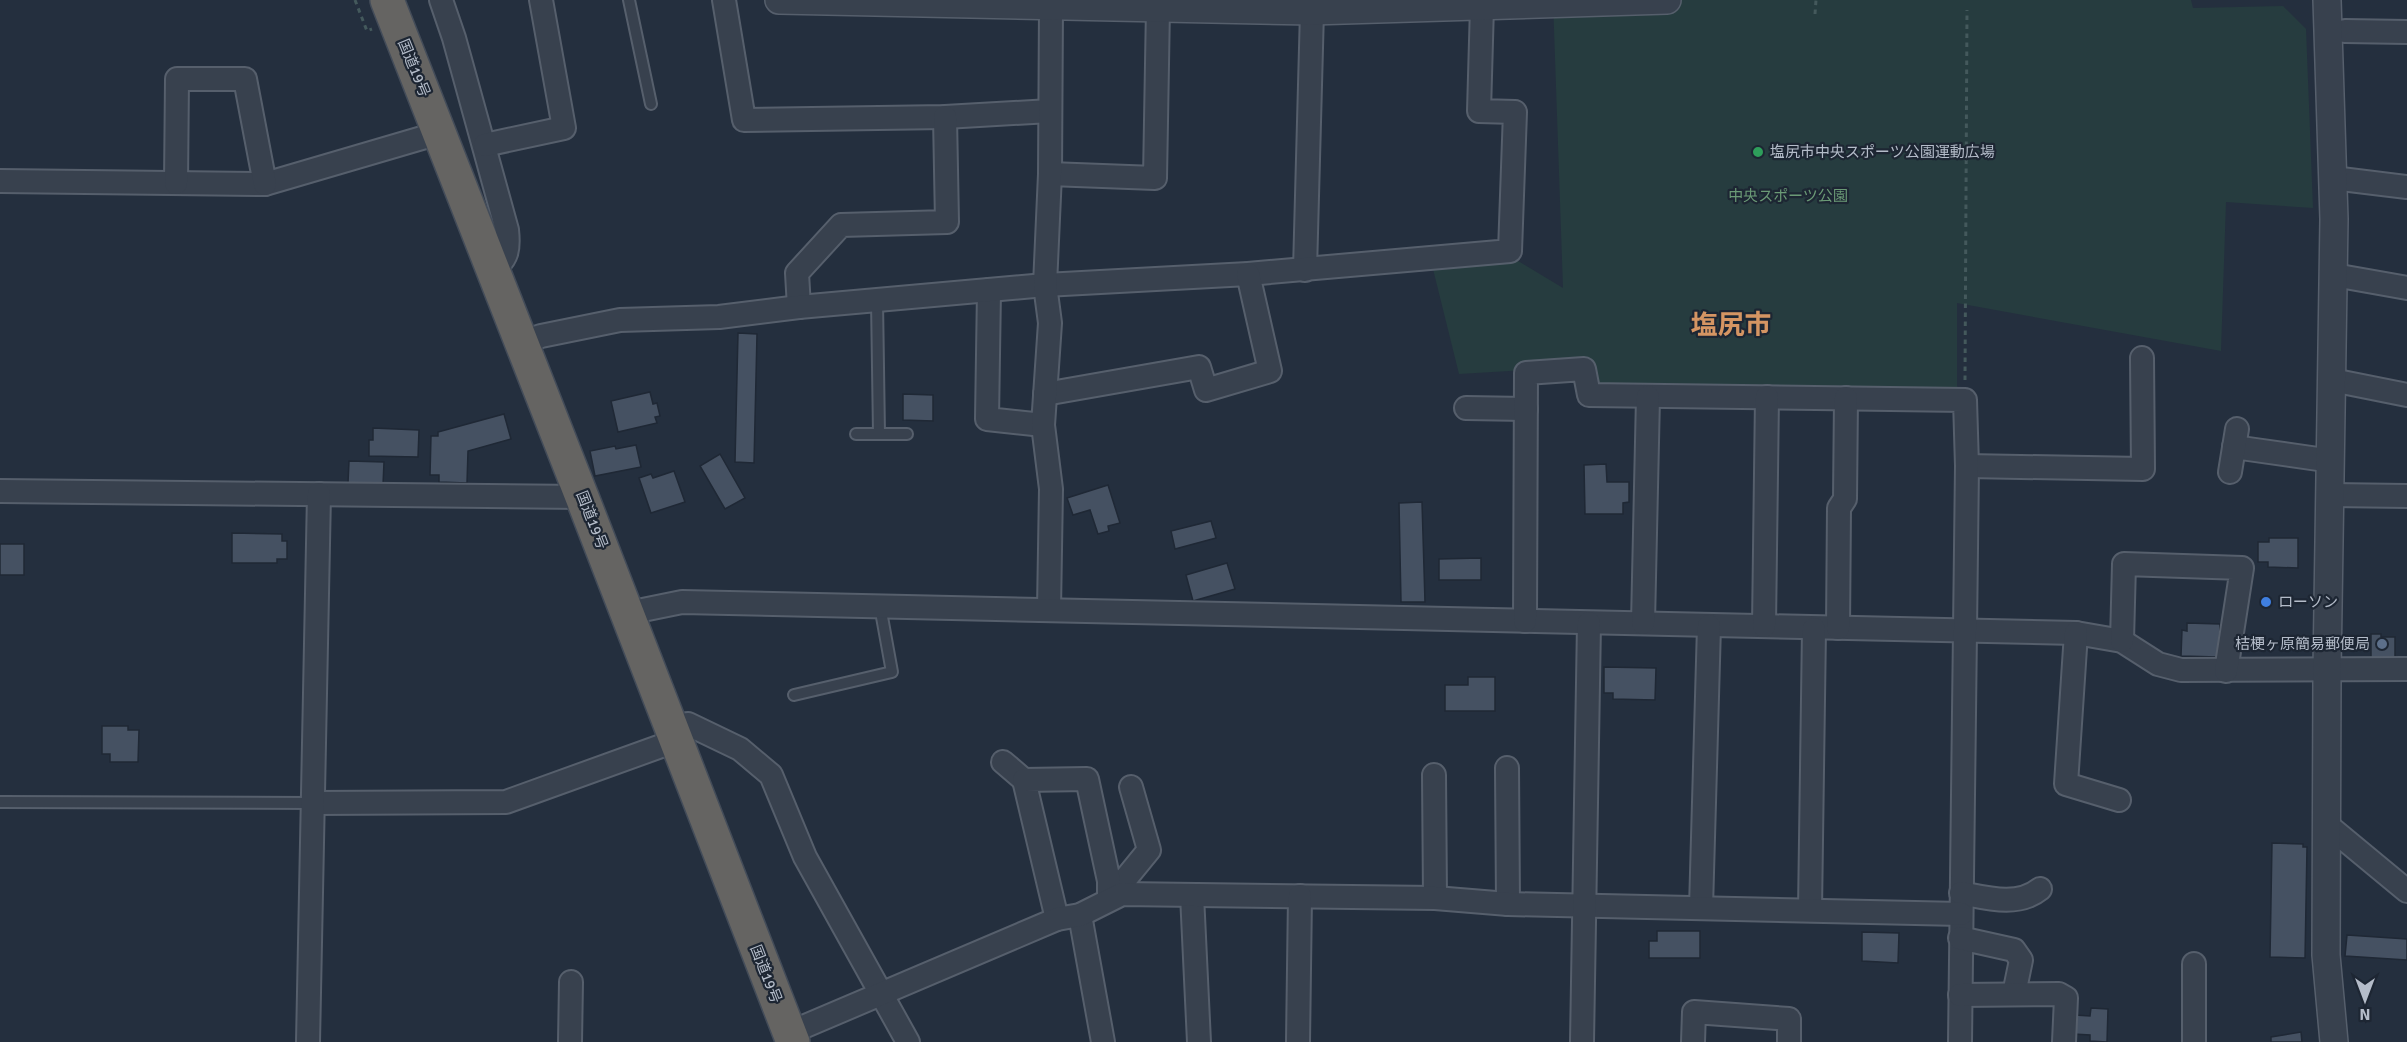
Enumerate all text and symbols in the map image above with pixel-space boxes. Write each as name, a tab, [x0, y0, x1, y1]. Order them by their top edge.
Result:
street label: 国道19号	[394, 36, 434, 100]
place label: 塩尻市中央スポーツ公園運動広場	[1770, 143, 1995, 161]
marker: 塩尻市中央スポーツ公園運動広場	[1751, 145, 1765, 159]
park label: 中央スポーツ公園	[1728, 187, 1848, 205]
district label: 塩尻市	[1691, 309, 1772, 342]
street label: 国道19号	[573, 488, 611, 552]
place label: ローソン	[2278, 593, 2338, 611]
marker: ローソン	[2259, 595, 2273, 609]
place label: 桔梗ヶ原簡易郵便局	[2235, 635, 2370, 653]
marker: 桔梗ヶ原簡易郵便局	[2375, 637, 2389, 651]
street label: 国道19号	[747, 942, 785, 1006]
north arrow	[2335, 970, 2395, 1030]
text: N	[2359, 1004, 2371, 1024]

